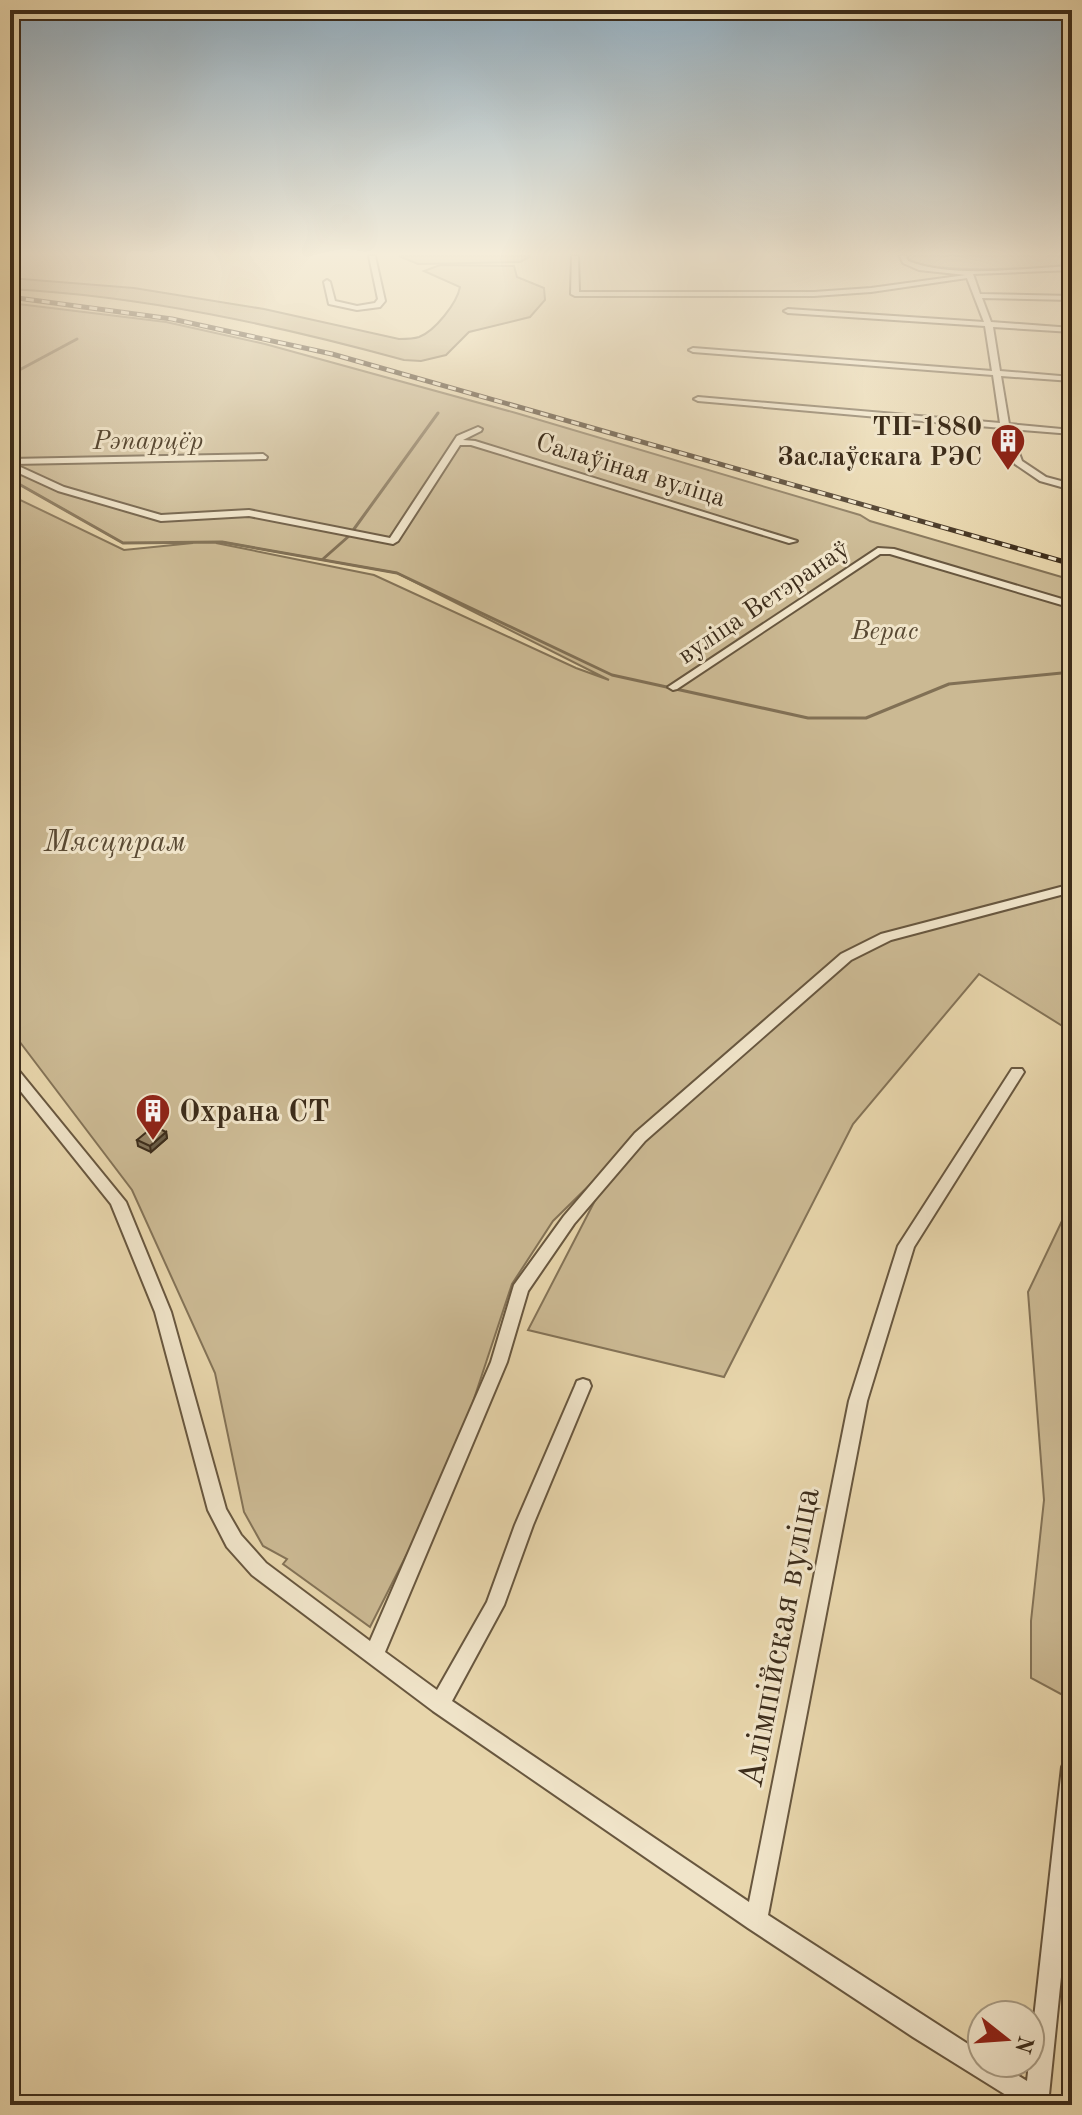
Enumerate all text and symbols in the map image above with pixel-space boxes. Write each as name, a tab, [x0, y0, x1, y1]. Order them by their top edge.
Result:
place label: ТП-1880 Заслаўскага РЭС	[777, 415, 982, 471]
building icon: ТП-1880 Заслаўскага РЭС	[989, 422, 1027, 472]
park label: Рэпарцёр	[92, 429, 203, 455]
street label: Салаўіная вуліца	[532, 430, 729, 512]
street label: вуліца Ветэранаў	[674, 536, 855, 669]
park label: Верас	[850, 619, 919, 645]
park label: Мясцпрам	[43, 828, 186, 858]
building icon: Охрана СТ	[134, 1092, 172, 1142]
place label: Охрана СТ	[179, 1098, 329, 1128]
street label: Алімпійская вуліца	[734, 1484, 828, 1791]
north arrow	[966, 1999, 1046, 2079]
text: N	[1010, 2033, 1036, 2056]

